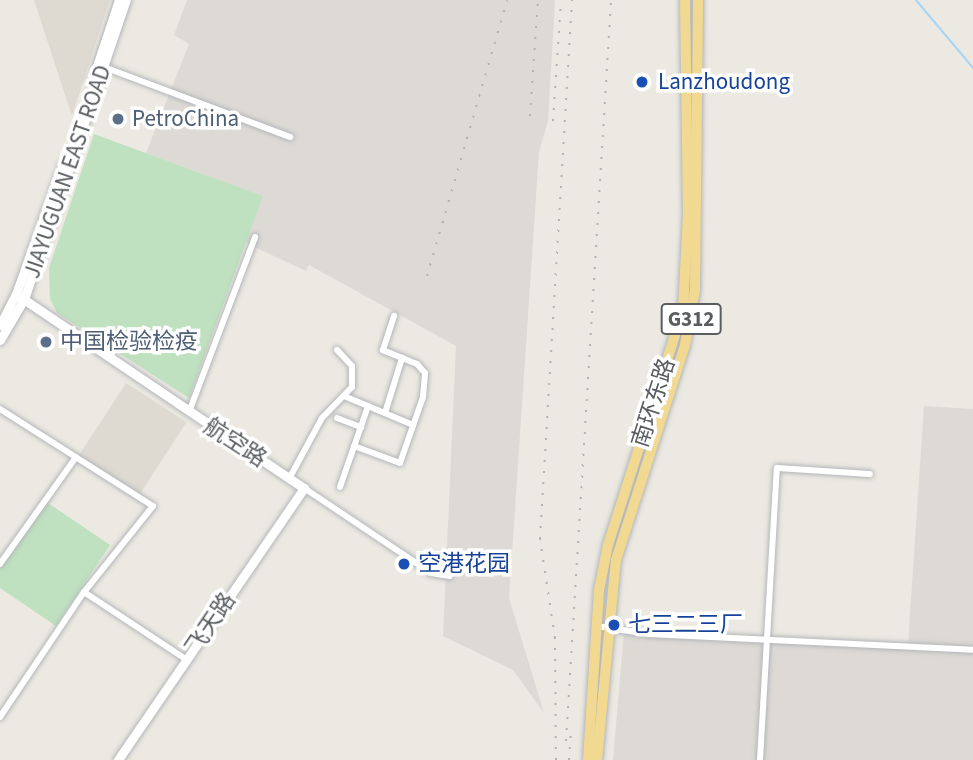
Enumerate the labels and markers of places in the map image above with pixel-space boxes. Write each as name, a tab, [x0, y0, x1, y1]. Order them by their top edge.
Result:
place label: Lanzhoudong	[658, 68, 790, 96]
marker: Lanzhoudong	[632, 72, 652, 92]
place label: PetroChina	[132, 105, 239, 133]
marker: PetroChina	[110, 111, 126, 127]
place label: 中国检验检疫	[60, 328, 198, 356]
marker: 中国检验检疫	[38, 334, 54, 350]
place label: 空港花园	[418, 550, 510, 578]
marker: 空港花园	[396, 556, 412, 572]
place label: 七三二三厂	[628, 611, 743, 639]
marker: 七三二三厂	[606, 617, 622, 633]

